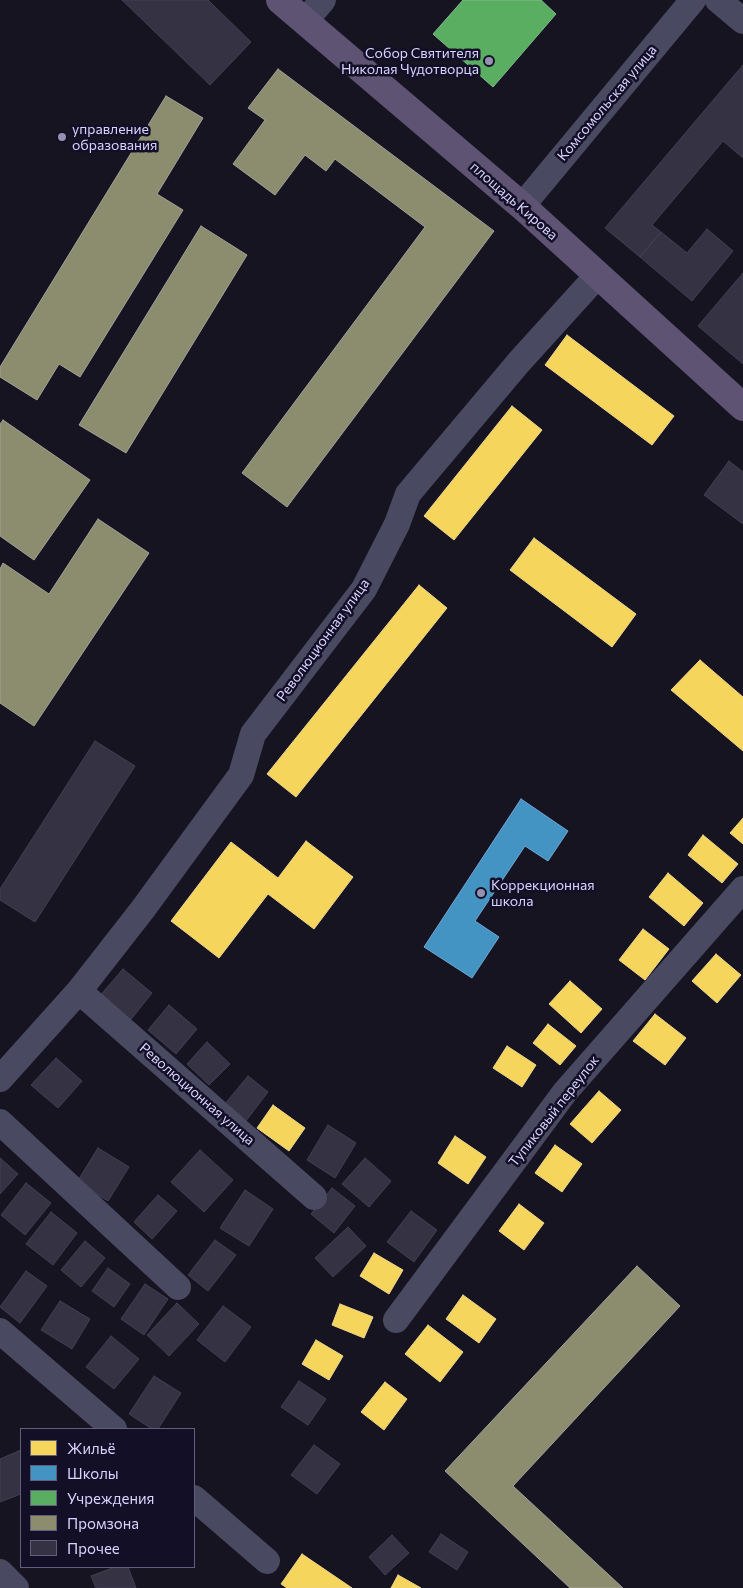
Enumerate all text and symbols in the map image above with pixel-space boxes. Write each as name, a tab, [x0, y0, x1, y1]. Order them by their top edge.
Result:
street label: Комсомольская улица	[554, 42, 660, 164]
place label: Собор Святителя Николая Чудотворца	[341, 45, 479, 78]
marker: Собор Святителя Николая Чудотворца	[483, 55, 495, 67]
place label: управление образования	[72, 121, 157, 154]
marker: управление образования	[56, 131, 68, 143]
street label: площадь Кирова	[467, 158, 561, 244]
street label: Революционная улица	[273, 576, 373, 704]
place label: Коррекционная школа	[491, 877, 595, 910]
marker: Коррекционная школа	[475, 887, 487, 899]
street label: Революционная улица	[136, 1039, 258, 1149]
street label: Тупиковый переулок	[505, 1052, 603, 1170]
legend	[20, 1428, 195, 1568]
text: Жильё	[67, 1439, 115, 1457]
text: Школы	[67, 1464, 119, 1482]
text: Учреждения	[67, 1489, 154, 1507]
text: Промзона	[67, 1514, 139, 1532]
text: Прочее	[67, 1539, 120, 1557]

